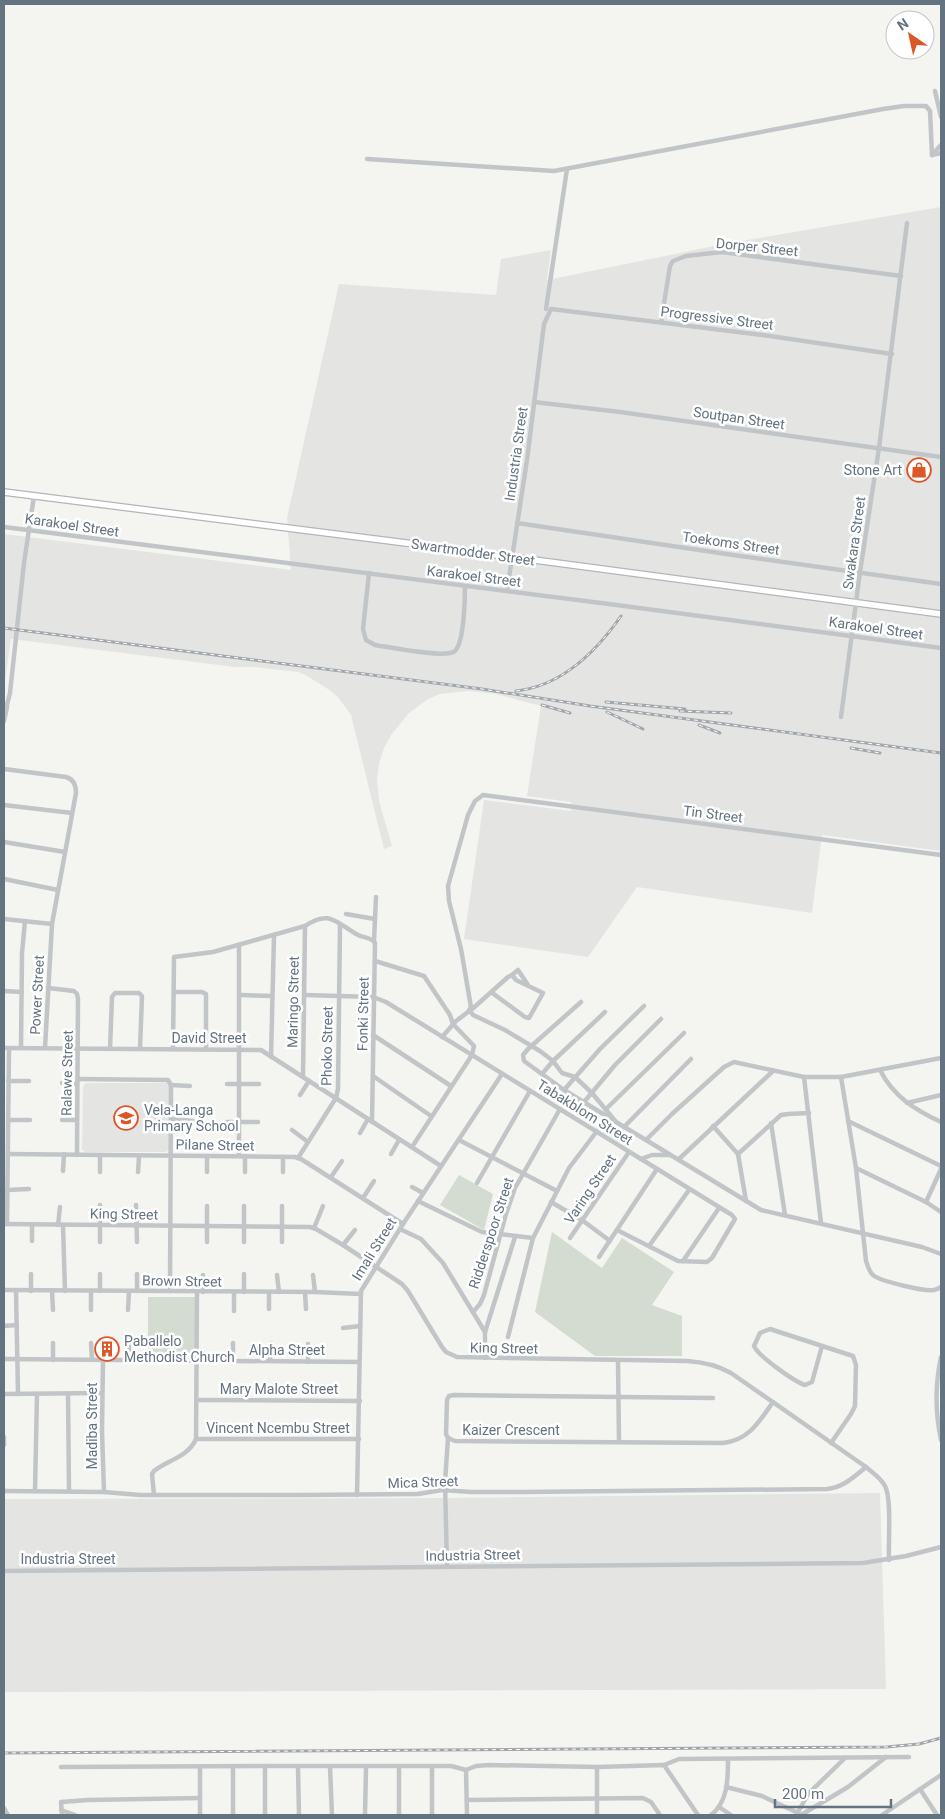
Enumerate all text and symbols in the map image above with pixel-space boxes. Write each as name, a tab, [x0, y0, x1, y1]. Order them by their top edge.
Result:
north arrow	[885, 10, 935, 60]
text: N	[894, 15, 911, 34]
street label: Dorper Street	[715, 235, 799, 259]
street label: Progressive Street	[660, 303, 775, 333]
street label: Soutpan Street	[692, 404, 786, 432]
street label: Industria Street	[501, 405, 531, 502]
shop icon: Stone Art	[906, 457, 932, 483]
place label: Stone Art	[844, 462, 902, 478]
street label: Swakara Street	[840, 495, 868, 590]
street label: Karakoel Street	[24, 510, 120, 540]
street label: Toekoms Street	[681, 528, 781, 558]
street label: Swartmodder Street	[410, 535, 536, 569]
street label: Karakoel Street	[426, 562, 522, 590]
street label: Karakoel Street	[828, 613, 924, 643]
street label: Tin Street	[682, 802, 744, 826]
street label: Power Street	[27, 954, 47, 1035]
street label: Maringo Street	[284, 955, 302, 1048]
street label: Fonki Street	[354, 976, 372, 1051]
street label: Phoko Street	[318, 1005, 336, 1086]
street label: Ralawe Street	[58, 1030, 76, 1116]
street label: David Street	[171, 1030, 247, 1046]
street label: Tabakblom Street	[534, 1076, 636, 1148]
place label: Vela-Langa Primary School	[144, 1102, 239, 1134]
school or university icon: Vela-Langa Primary School	[113, 1105, 139, 1131]
street label: Pilane Street	[175, 1136, 255, 1154]
street label: Varing Street	[561, 1151, 619, 1227]
street label: Ridderspoor Street	[465, 1175, 517, 1291]
street label: King Street	[90, 1205, 159, 1223]
street label: Imali Street	[348, 1214, 400, 1283]
street label: Brown Street	[142, 1272, 223, 1290]
place label: Paballelo Methodist Church	[124, 1333, 235, 1365]
building icon: Paballelo Methodist Church	[94, 1336, 120, 1362]
street label: King Street	[470, 1339, 539, 1357]
street label: Alpha Street	[249, 1342, 325, 1358]
street label: Mary Malote Street	[220, 1381, 339, 1397]
street label: Madiba Street	[84, 1382, 100, 1470]
street label: Vincent Ncembu Street	[206, 1420, 350, 1436]
street label: Kaizer Crescent	[462, 1422, 560, 1438]
street label: Mica Street	[387, 1473, 459, 1491]
street label: Industria Street	[425, 1546, 521, 1564]
street label: Industria Street	[20, 1551, 116, 1567]
scale bar	[775, 1776, 891, 1808]
text: 200 m	[782, 1785, 824, 1803]

